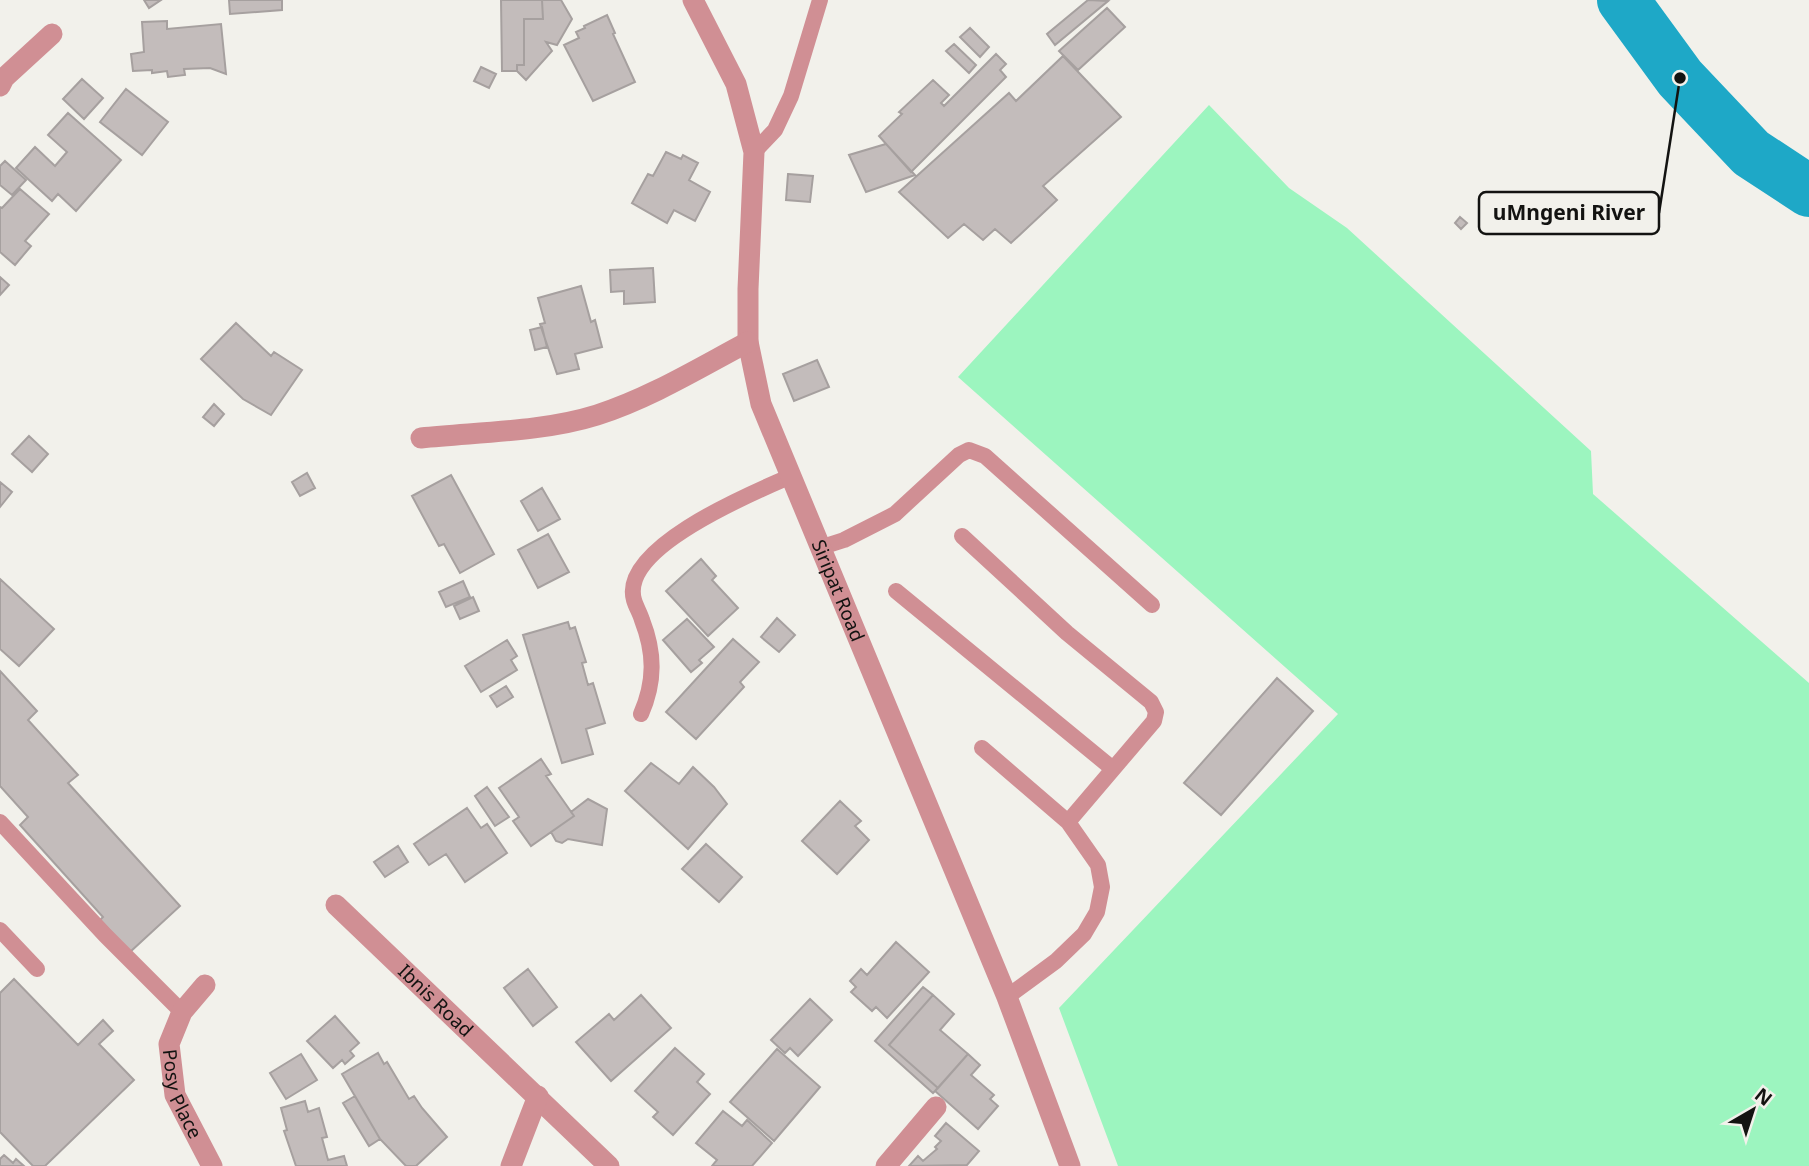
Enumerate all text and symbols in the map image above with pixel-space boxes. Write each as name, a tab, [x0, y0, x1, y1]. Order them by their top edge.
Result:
callout: uMngeni River	[1479, 192, 1659, 234]
text: uMngeni River	[1493, 198, 1646, 226]
street label: Siripat Road	[806, 536, 871, 645]
street label: Ibnis Road	[393, 958, 479, 1042]
street label: Posy Place	[157, 1048, 208, 1143]
north arrow	[1718, 1075, 1788, 1145]
text: N	[1750, 1082, 1778, 1112]

